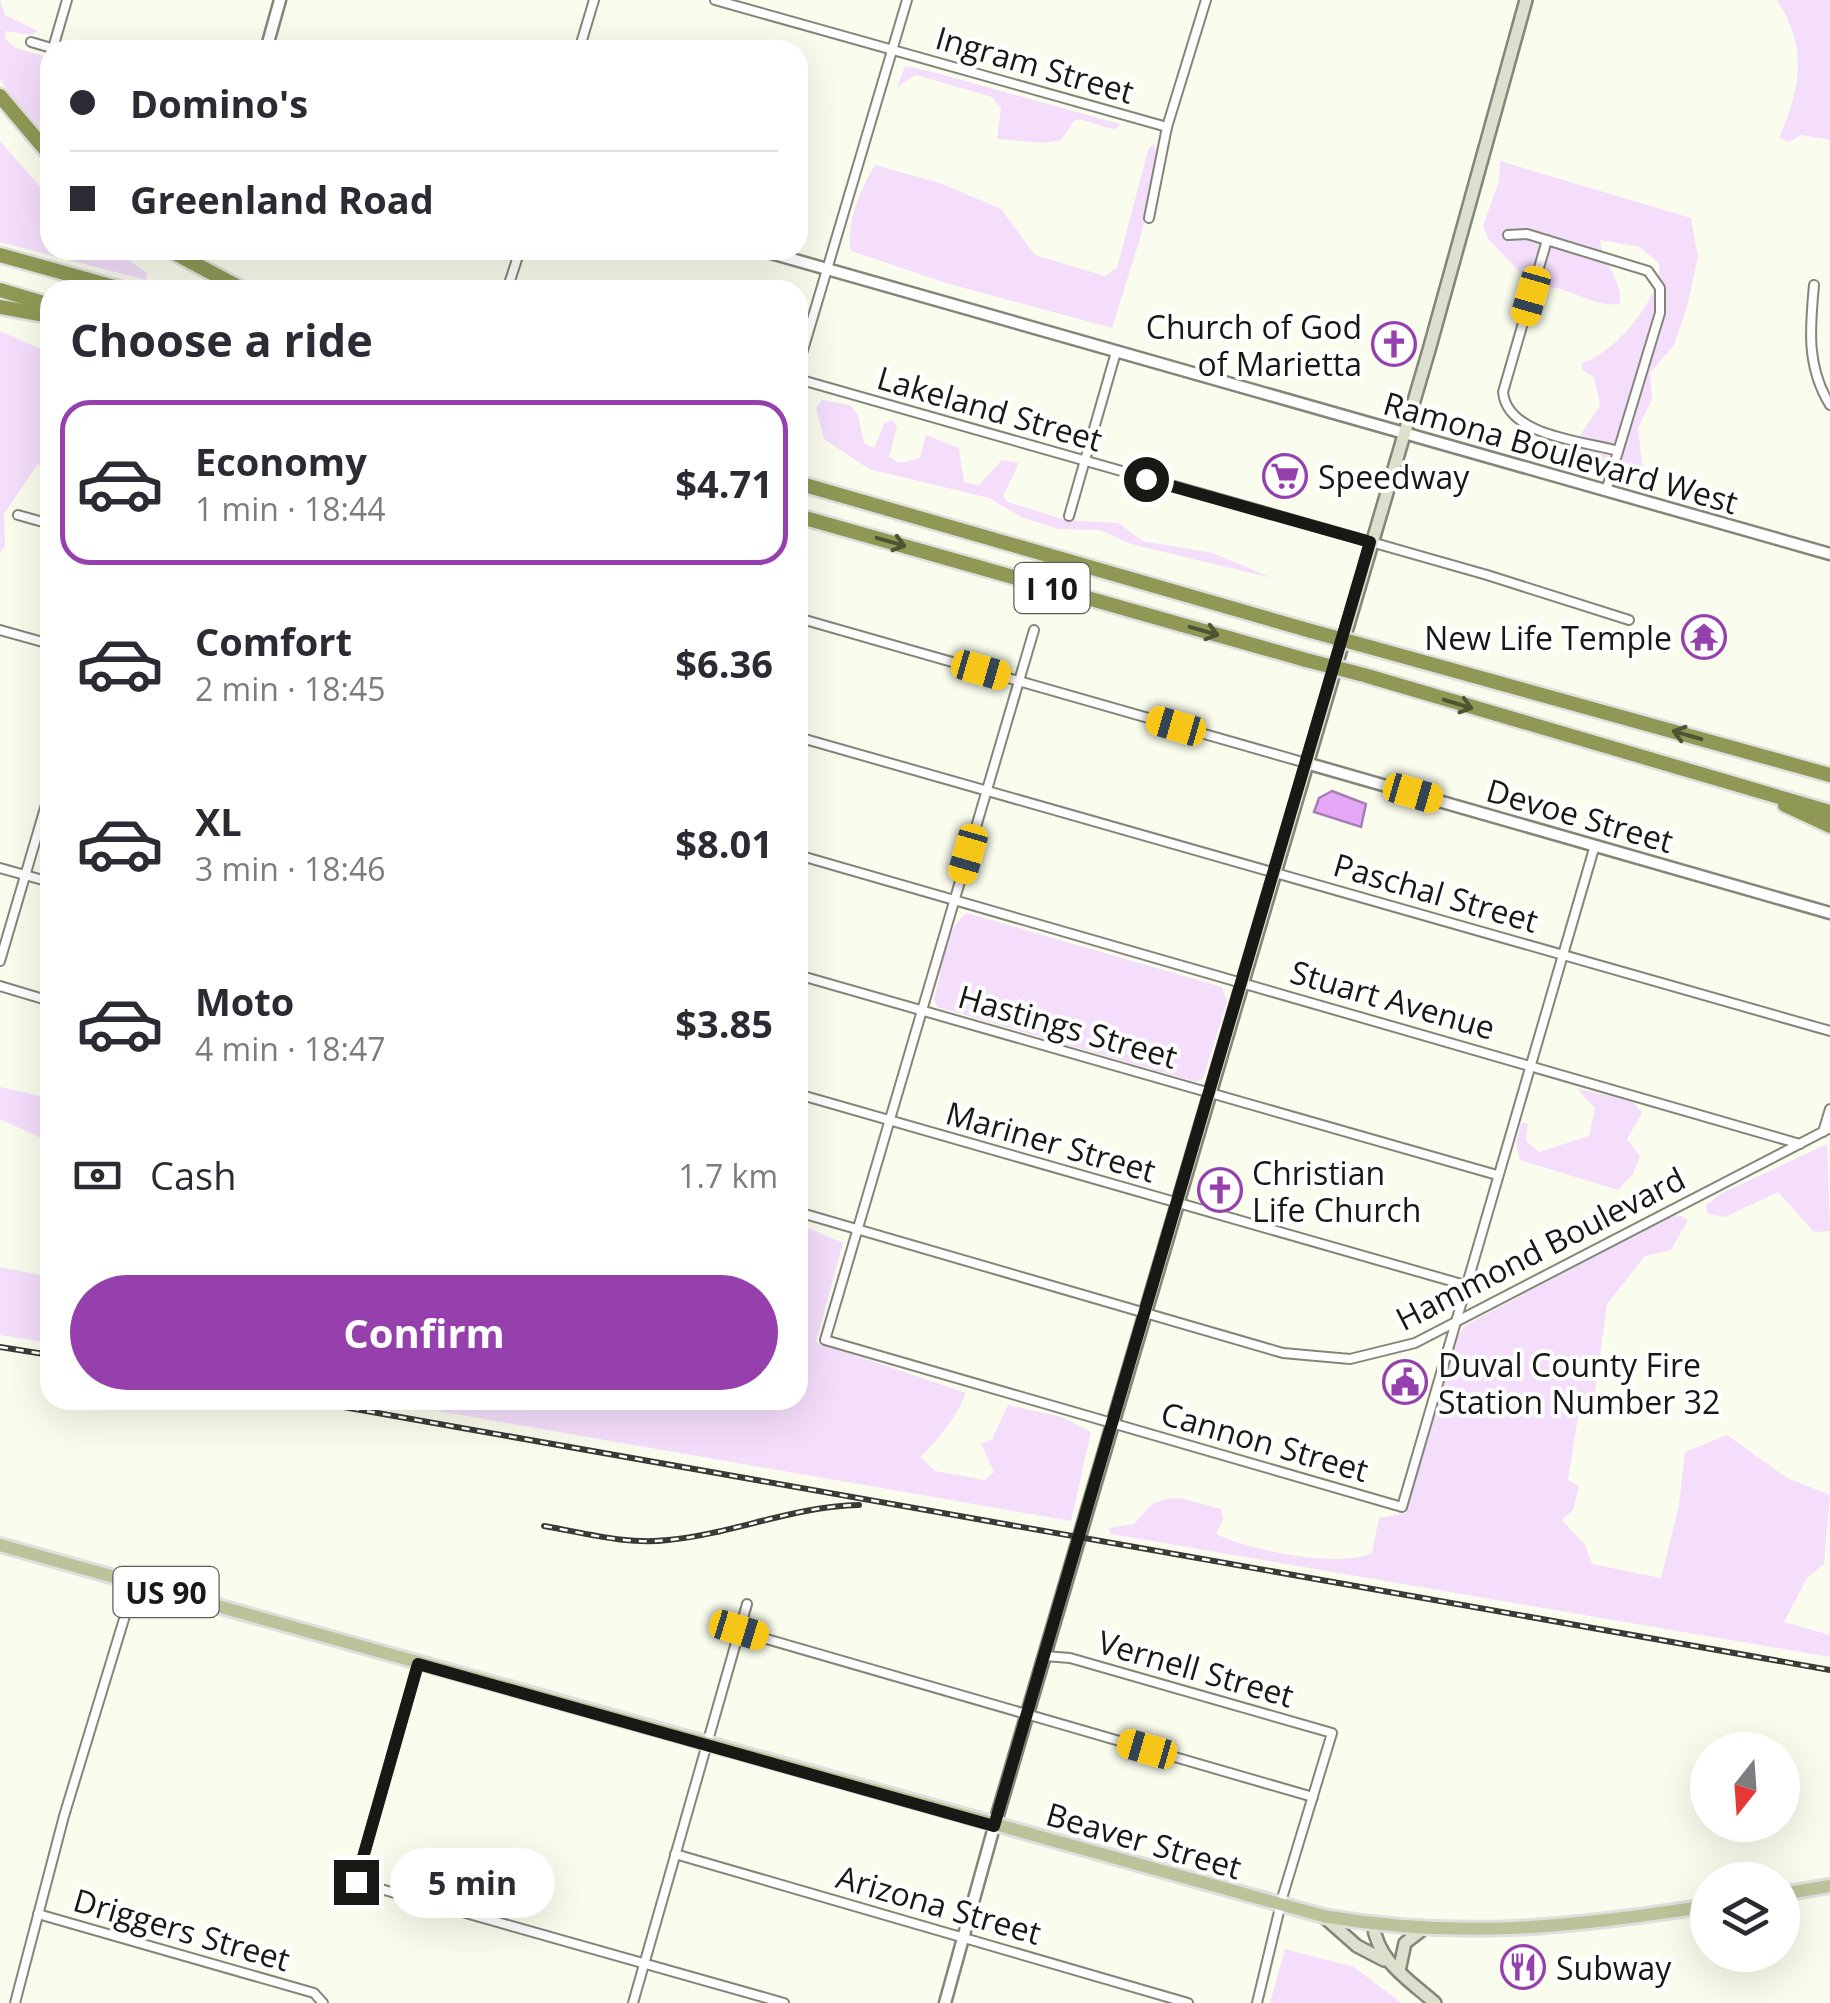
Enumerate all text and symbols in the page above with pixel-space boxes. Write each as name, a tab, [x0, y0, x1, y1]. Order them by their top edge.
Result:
street label: Ingram Street	[931, 15, 1139, 113]
text: Domino's	[130, 77, 308, 129]
text: Greenland Road	[130, 173, 434, 225]
car	[1508, 263, 1554, 329]
place label: Church of God of Marietta	[1146, 305, 1362, 385]
text: Choose a ride	[70, 309, 373, 370]
church icon: Church of God of Marietta	[1371, 321, 1417, 367]
street label: Lakeland Street	[873, 355, 1107, 461]
street label: Ramona Boulevard West	[1379, 381, 1743, 523]
text: Economy	[195, 435, 367, 487]
icon: car	[75, 438, 165, 528]
supermarket icon: Speedway	[1262, 453, 1308, 499]
place label: Speedway	[1318, 455, 1470, 498]
text: $4.71	[675, 457, 773, 509]
route start	[1124, 457, 1169, 502]
text: 1 min · 18:44	[195, 487, 386, 530]
one-way arrow	[875, 534, 906, 553]
road number: I 10	[1014, 563, 1090, 613]
temple icon: New Life Temple	[1681, 614, 1727, 660]
text: Comfort	[195, 615, 352, 667]
place label: New Life Temple	[1424, 616, 1672, 659]
icon: car	[75, 618, 165, 708]
one-way arrow	[1188, 622, 1219, 641]
text: $6.36	[675, 637, 773, 689]
car	[948, 647, 1014, 693]
text: 2 min · 18:45	[195, 667, 386, 710]
one-way arrow	[1441, 696, 1473, 714]
car	[1143, 703, 1209, 749]
one-way arrow	[1671, 725, 1703, 743]
street label: Devoe Street	[1482, 768, 1678, 862]
car	[1380, 770, 1446, 816]
text: XL	[195, 795, 242, 847]
icon: car	[75, 798, 165, 888]
text: $8.01	[675, 817, 773, 869]
car	[945, 821, 991, 887]
street label: Paschal Street	[1329, 842, 1543, 942]
text: 3 min · 18:46	[195, 847, 386, 890]
street label: Stuart Avenue	[1286, 949, 1500, 1049]
street label: Hastings Street	[953, 974, 1183, 1078]
text: Moto	[195, 975, 294, 1027]
icon: car	[75, 978, 165, 1068]
text: $3.85	[675, 997, 773, 1049]
text: 4 min · 18:47	[195, 1027, 386, 1070]
street label: Mariner Street	[941, 1091, 1161, 1191]
icon: cash	[70, 1148, 125, 1203]
text: Cash	[150, 1149, 236, 1201]
place label: Christian Life Church	[1252, 1151, 1421, 1231]
text: 1.7 km	[678, 1154, 778, 1197]
street label: Hammond Boulevard	[1388, 1156, 1692, 1340]
church icon: Christian Life Church	[1197, 1167, 1243, 1213]
button: Confirm	[70, 1275, 778, 1390]
place label: Duval County Fire Station Number 32	[1438, 1343, 1720, 1423]
public building icon: Duval County Fire Station Number 32	[1382, 1359, 1428, 1405]
street label: Cannon Street	[1156, 1391, 1374, 1491]
road number: US 90	[114, 1567, 218, 1617]
car	[706, 1607, 772, 1653]
street label: Vernell Street	[1093, 1620, 1299, 1716]
car	[1114, 1726, 1180, 1772]
north arrow	[1690, 1732, 1800, 1842]
map controls	[1690, 1732, 1800, 1972]
street label: Beaver Street	[1041, 1792, 1247, 1888]
callout: 5 min	[391, 1847, 556, 1917]
street label: Arizona Street	[832, 1854, 1046, 1954]
route end	[334, 1860, 379, 1905]
text: 5 min	[428, 1861, 517, 1904]
button: layers	[1690, 1862, 1800, 1972]
street label: Driggers Street	[69, 1878, 295, 1980]
restaurant icon: Subway	[1500, 1944, 1546, 1990]
place label: Subway	[1556, 1946, 1672, 1989]

